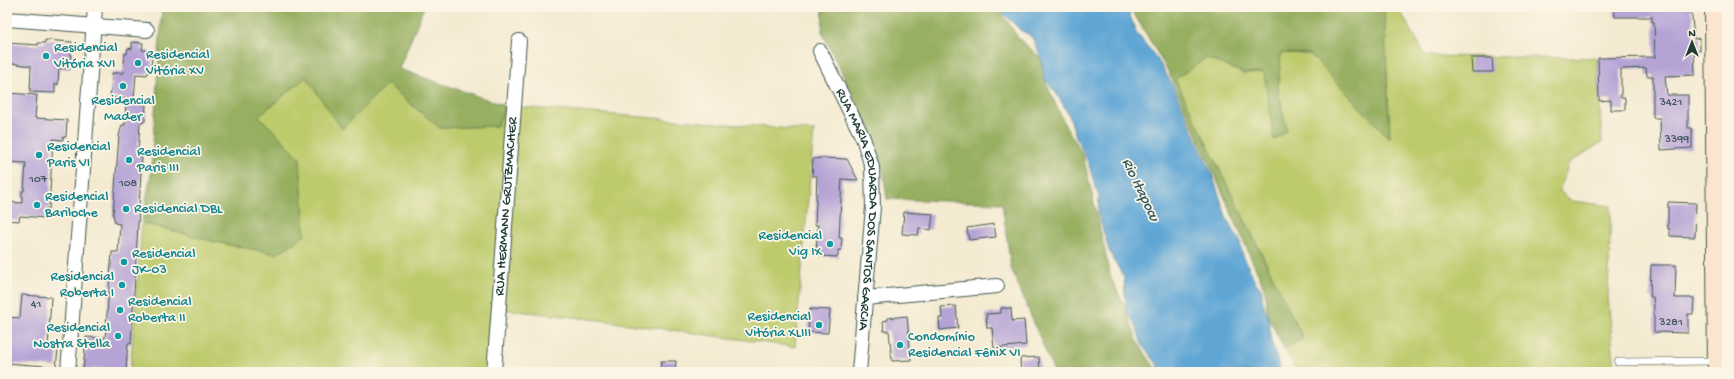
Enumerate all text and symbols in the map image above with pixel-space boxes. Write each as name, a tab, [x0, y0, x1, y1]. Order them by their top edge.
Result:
north arrow	[1672, 22, 1712, 62]
text: N	[1688, 28, 1696, 40]
place label: Residencial Vitória XVI	[53, 40, 117, 73]
place label: Residencial Vitória XV	[145, 47, 209, 80]
marker: Residencial Vitória XVI	[41, 51, 51, 61]
marker: Residencial Vitória XV	[133, 58, 143, 68]
marker: Residencial Mader	[118, 81, 128, 91]
street label: RUA MARIA EDUARDA DOS SANTOS GARCIA	[831, 86, 882, 332]
place label: Residencial Mader	[91, 93, 155, 126]
house number: 3421	[1659, 96, 1682, 110]
street label: RUA HERMANN GRUTZMACHER	[491, 116, 522, 296]
house number: 3399	[1664, 133, 1689, 147]
place label: Residencial Paris VI	[46, 139, 110, 172]
place label: Residencial Paris III	[136, 144, 200, 177]
marker: Residencial Paris VI	[34, 150, 44, 160]
marker: Residencial Paris III	[124, 155, 134, 165]
water label: Rio Itapocu	[1117, 156, 1164, 226]
house number: 107	[28, 173, 48, 187]
house number: 108	[118, 177, 138, 191]
place label: Residencial Bariloche	[44, 189, 108, 222]
marker: Residencial Bariloche	[32, 200, 42, 210]
place label: Residencial DBL	[134, 201, 223, 218]
marker: Residencial DBL	[121, 204, 131, 214]
place label: Residencial Vig IX	[759, 228, 823, 261]
marker: Residencial Vig IX	[825, 239, 835, 249]
place label: Residencial JK-03	[132, 246, 195, 279]
marker: Residencial JK-03	[119, 257, 129, 267]
place label: Residencial Roberta I	[51, 269, 114, 302]
marker: Residencial Roberta I	[117, 280, 127, 290]
place label: Residencial Roberta II	[128, 294, 191, 327]
house number: 41	[31, 298, 41, 312]
marker: Residencial Roberta II	[115, 305, 125, 315]
place label: Residencial Vitória XLIII	[744, 309, 811, 342]
house number: 3281	[1658, 316, 1683, 330]
place label: Residencial Nostra Stella	[33, 320, 111, 353]
marker: Residencial Vitória XLIII	[814, 320, 824, 330]
place label: Condomínio Residencial Fênix VI	[908, 329, 1021, 362]
marker: Residencial Nostra Stella	[113, 331, 123, 341]
marker: Condomínio Residencial Fênix VI	[895, 340, 905, 350]

